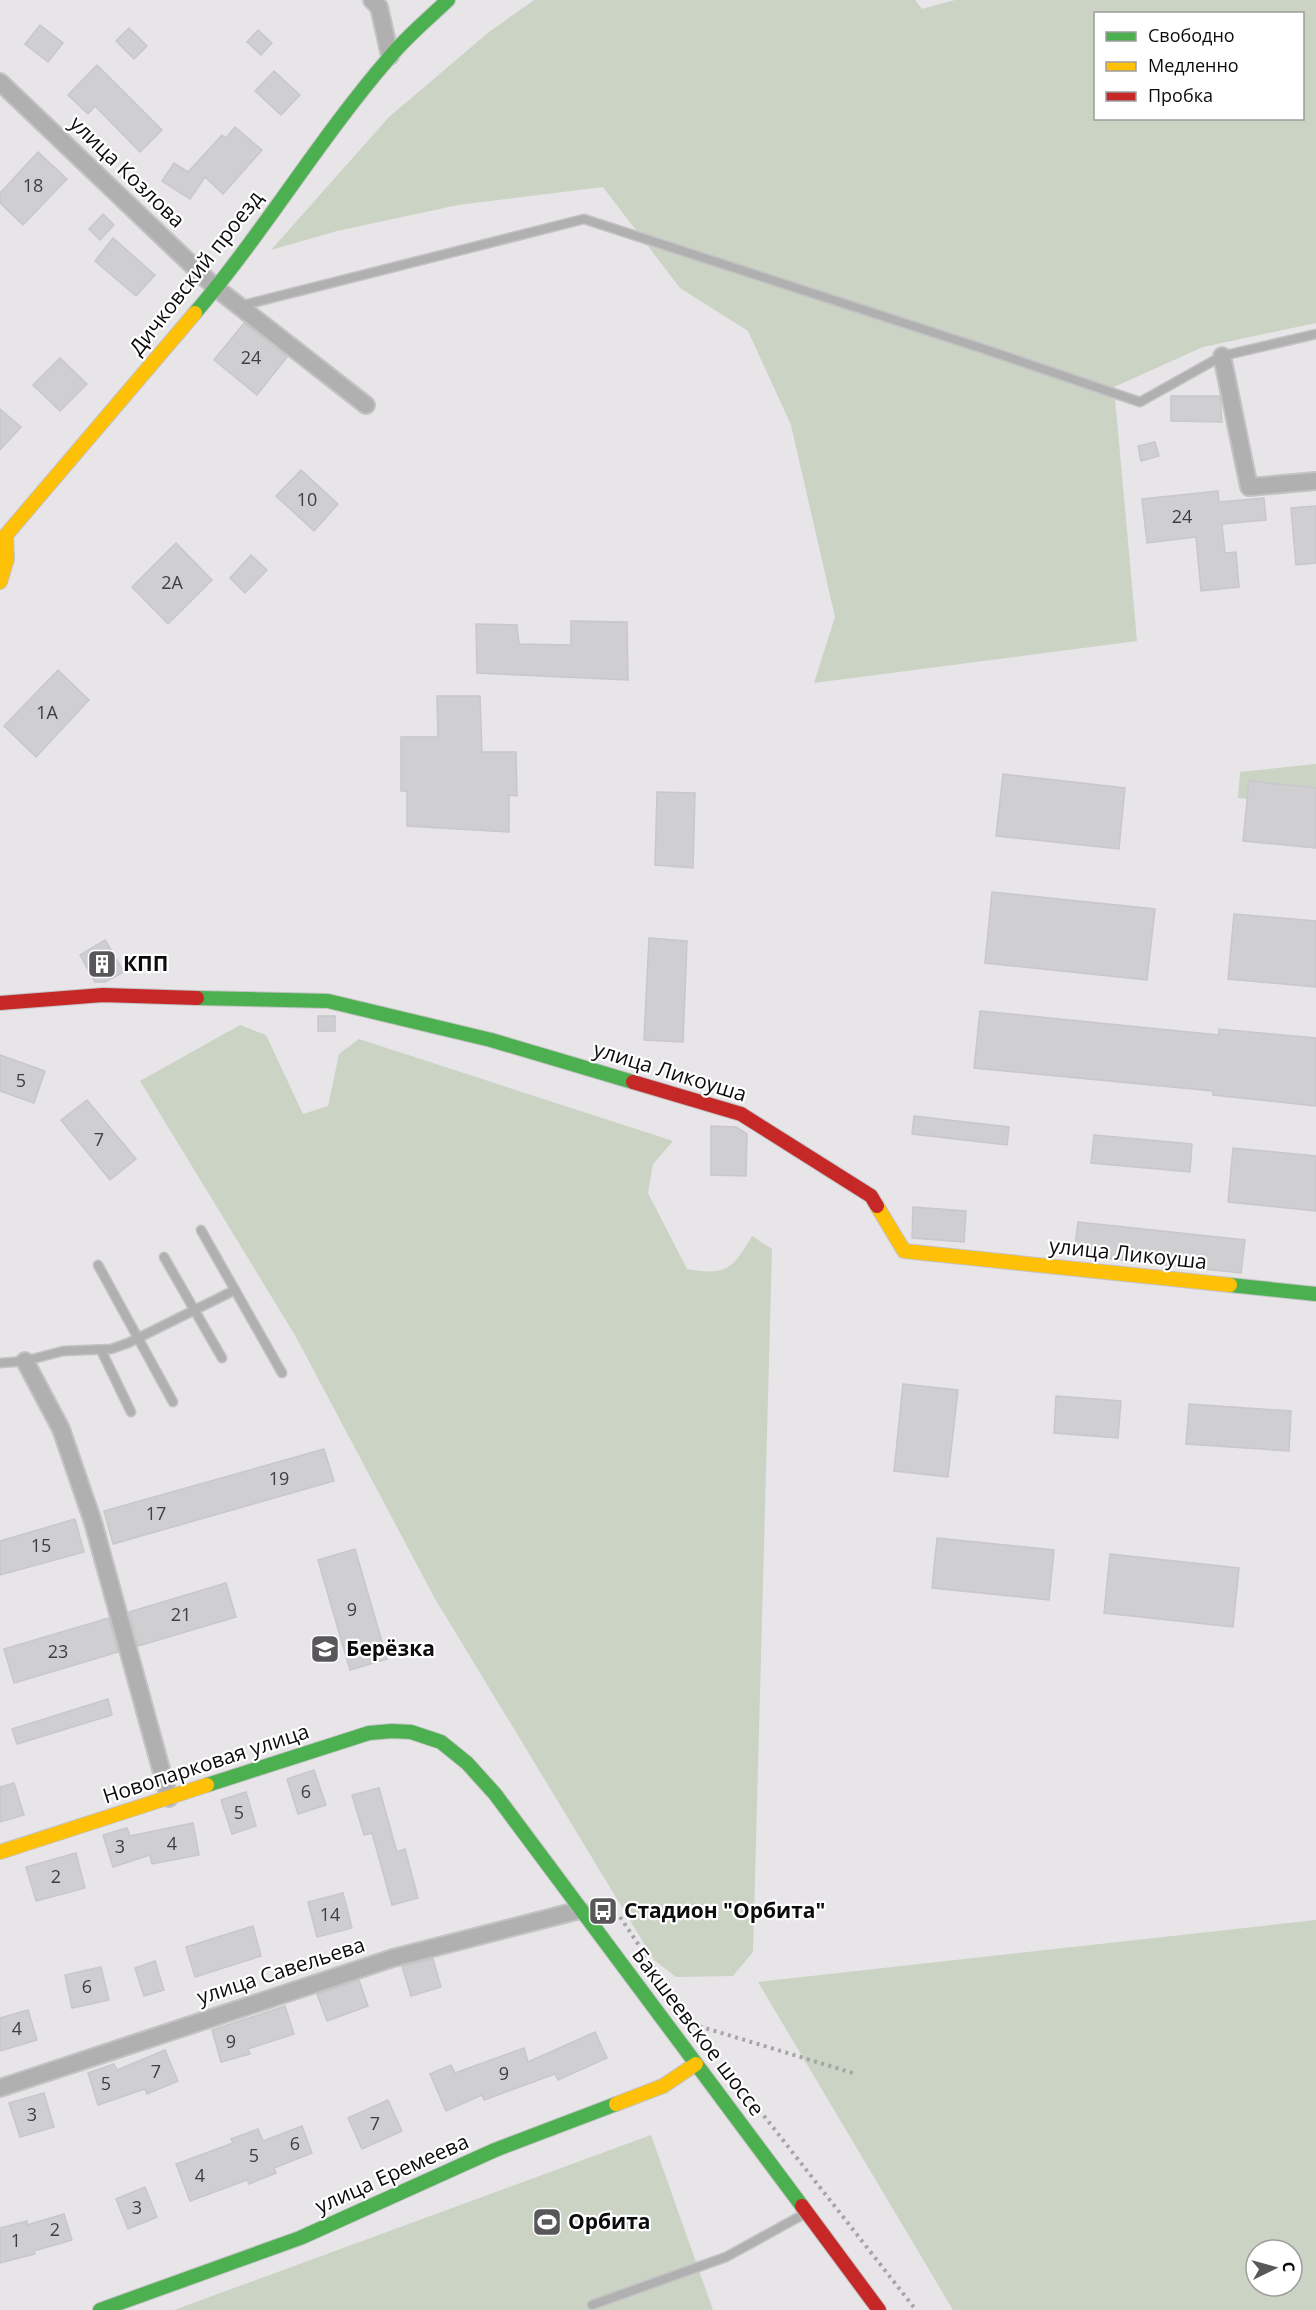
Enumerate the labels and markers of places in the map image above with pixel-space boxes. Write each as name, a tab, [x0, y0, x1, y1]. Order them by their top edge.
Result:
building icon: КПП	[86, 948, 118, 980]
place label: КПП	[123, 949, 168, 977]
school or university icon: Берёзка	[309, 1633, 341, 1665]
place label: Берёзка	[346, 1634, 435, 1662]
bus stop icon: Стадион "Орбита"	[587, 1895, 619, 1927]
place label: Стадион "Орбита"	[624, 1896, 825, 1924]
sports icon: Орбита	[531, 2206, 563, 2238]
place label: Орбита	[568, 2207, 651, 2235]

